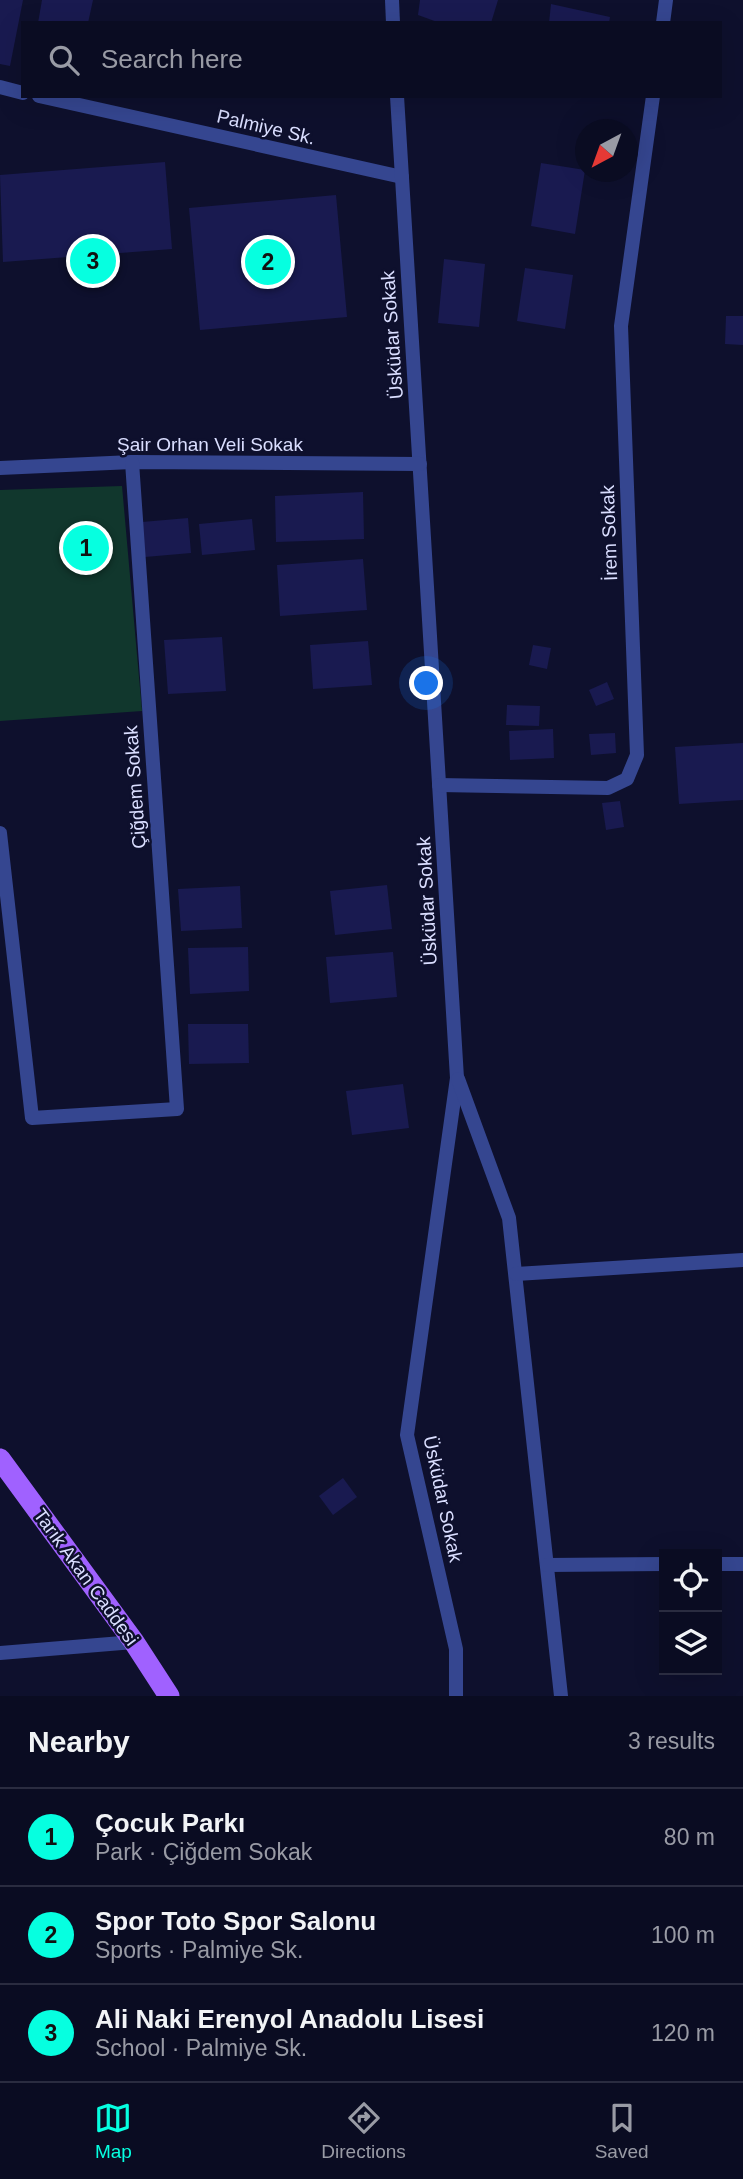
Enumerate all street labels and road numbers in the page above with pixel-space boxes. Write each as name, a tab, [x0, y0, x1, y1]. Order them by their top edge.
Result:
street label: Palmiye Sk.	[215, 105, 317, 149]
street label: Üsküdar Sokak	[377, 270, 407, 400]
street label: Şair Orhan Veli Sokak	[117, 434, 303, 455]
street label: İrem Sokak	[597, 484, 621, 581]
street label: Çiğdem Sokak	[120, 724, 150, 849]
street label: Üsküdar Sokak	[413, 836, 441, 966]
street label: Üsküdar Sokak	[419, 1434, 467, 1565]
street label: Tarık Akan Caddesi	[29, 1505, 143, 1649]

